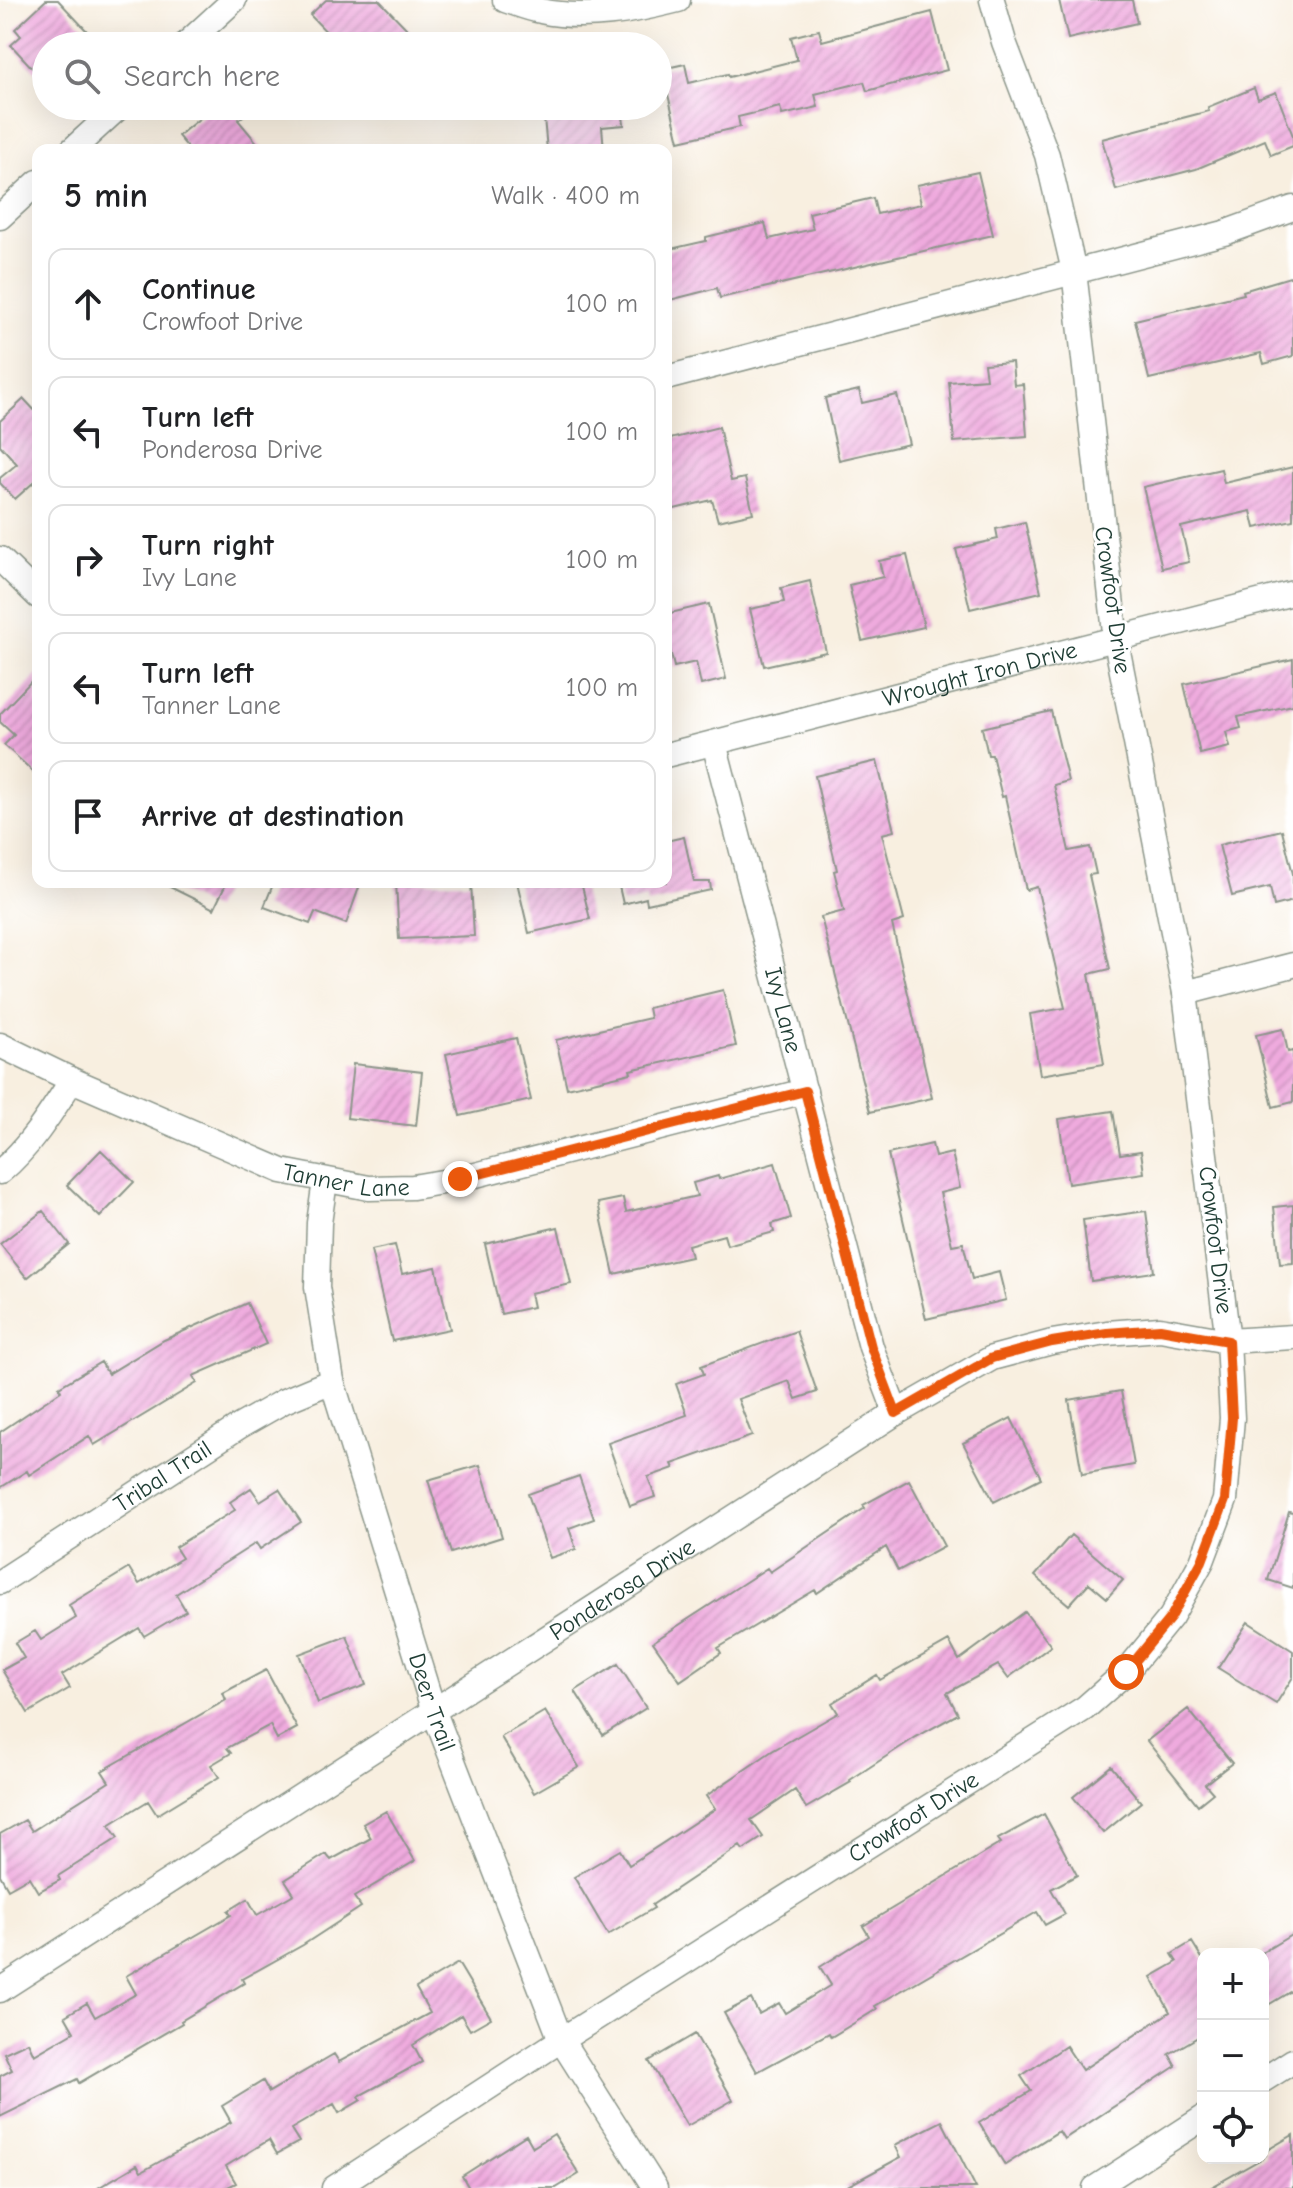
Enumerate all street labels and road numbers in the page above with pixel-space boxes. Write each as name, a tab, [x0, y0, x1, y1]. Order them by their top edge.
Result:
street label: Crowfoot Drive	[1089, 524, 1137, 676]
street label: Wrought Iron Drive	[880, 635, 1080, 712]
street label: Ivy Lane	[759, 964, 808, 1056]
street label: Tanner Lane	[280, 1157, 410, 1202]
street label: Crowfoot Drive	[1193, 1165, 1239, 1315]
street label: Tribal Trail	[109, 1434, 217, 1518]
street label: Ponderosa Drive	[544, 1532, 700, 1646]
street label: Deer Trail	[403, 1650, 462, 1755]
street label: Crowfoot Drive	[843, 1765, 984, 1868]

